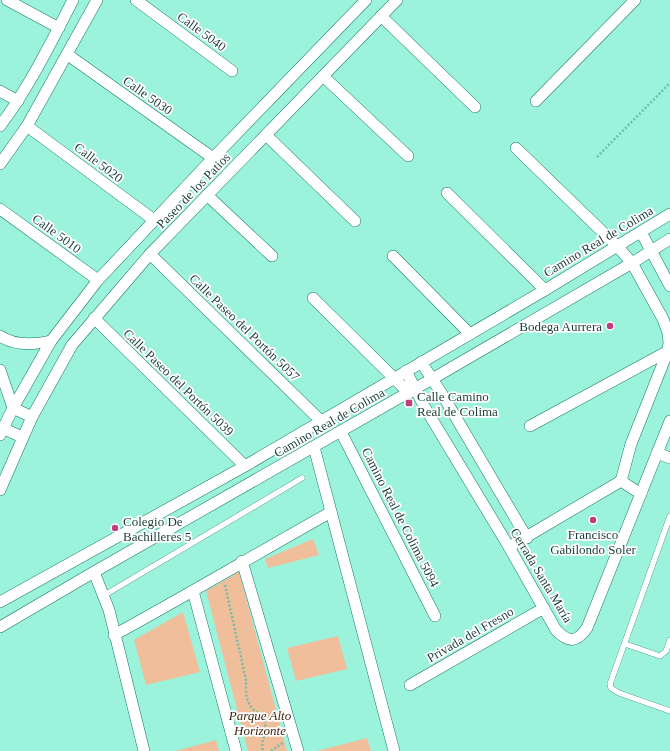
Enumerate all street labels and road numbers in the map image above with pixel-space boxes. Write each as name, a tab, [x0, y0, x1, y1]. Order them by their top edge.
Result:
street label: Calle 5040	[174, 9, 229, 54]
street label: Calle 5030	[120, 73, 175, 118]
street label: Calle 5020	[72, 139, 126, 185]
street label: Paseo de los Patios	[153, 149, 233, 231]
street label: Camino Real de Colima	[541, 203, 656, 280]
street label: Calle 5010	[29, 211, 84, 256]
street label: Calle Paseo del Portón 5057	[186, 271, 303, 384]
street label: Calle Paseo del Portón 5039	[120, 326, 237, 439]
street label: Camino Real de Colima	[271, 385, 387, 460]
street label: Camino Real de Colima 5094	[359, 445, 443, 590]
street label: Cerrada Santa María	[507, 525, 576, 625]
street label: Privada del Fresno	[424, 604, 516, 665]

